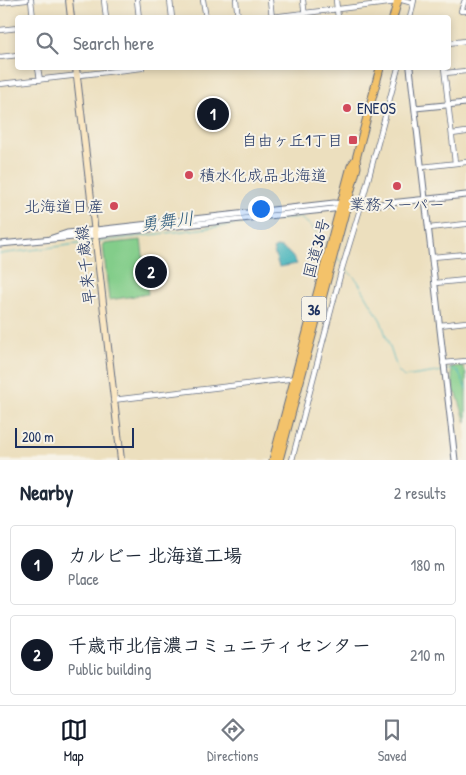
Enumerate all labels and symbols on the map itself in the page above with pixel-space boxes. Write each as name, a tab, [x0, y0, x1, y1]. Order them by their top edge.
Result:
pin: 1	[197, 95, 229, 133]
place label: ENEOS	[357, 97, 397, 119]
marker: ENEOS	[341, 102, 353, 114]
place label: 自由ヶ丘1丁目	[241, 129, 343, 151]
marker: 自由ヶ丘1丁目	[347, 134, 359, 146]
place label: 積水化成品北海道	[199, 164, 327, 186]
marker: 積水化成品北海道	[183, 169, 195, 181]
marker: 業務スーパー	[391, 180, 403, 192]
place label: 業務スーパー	[349, 193, 445, 215]
place label: 北海道日産	[24, 195, 104, 217]
your location	[248, 196, 274, 222]
marker: 北海道日産	[108, 200, 120, 212]
water label: 勇舞川	[139, 205, 195, 237]
street label: 国道36号	[297, 215, 335, 281]
street label: 早来千歳線	[70, 224, 100, 306]
pin: 2	[135, 253, 167, 291]
road number: 36	[302, 296, 326, 322]
scale bar	[15, 425, 134, 448]

